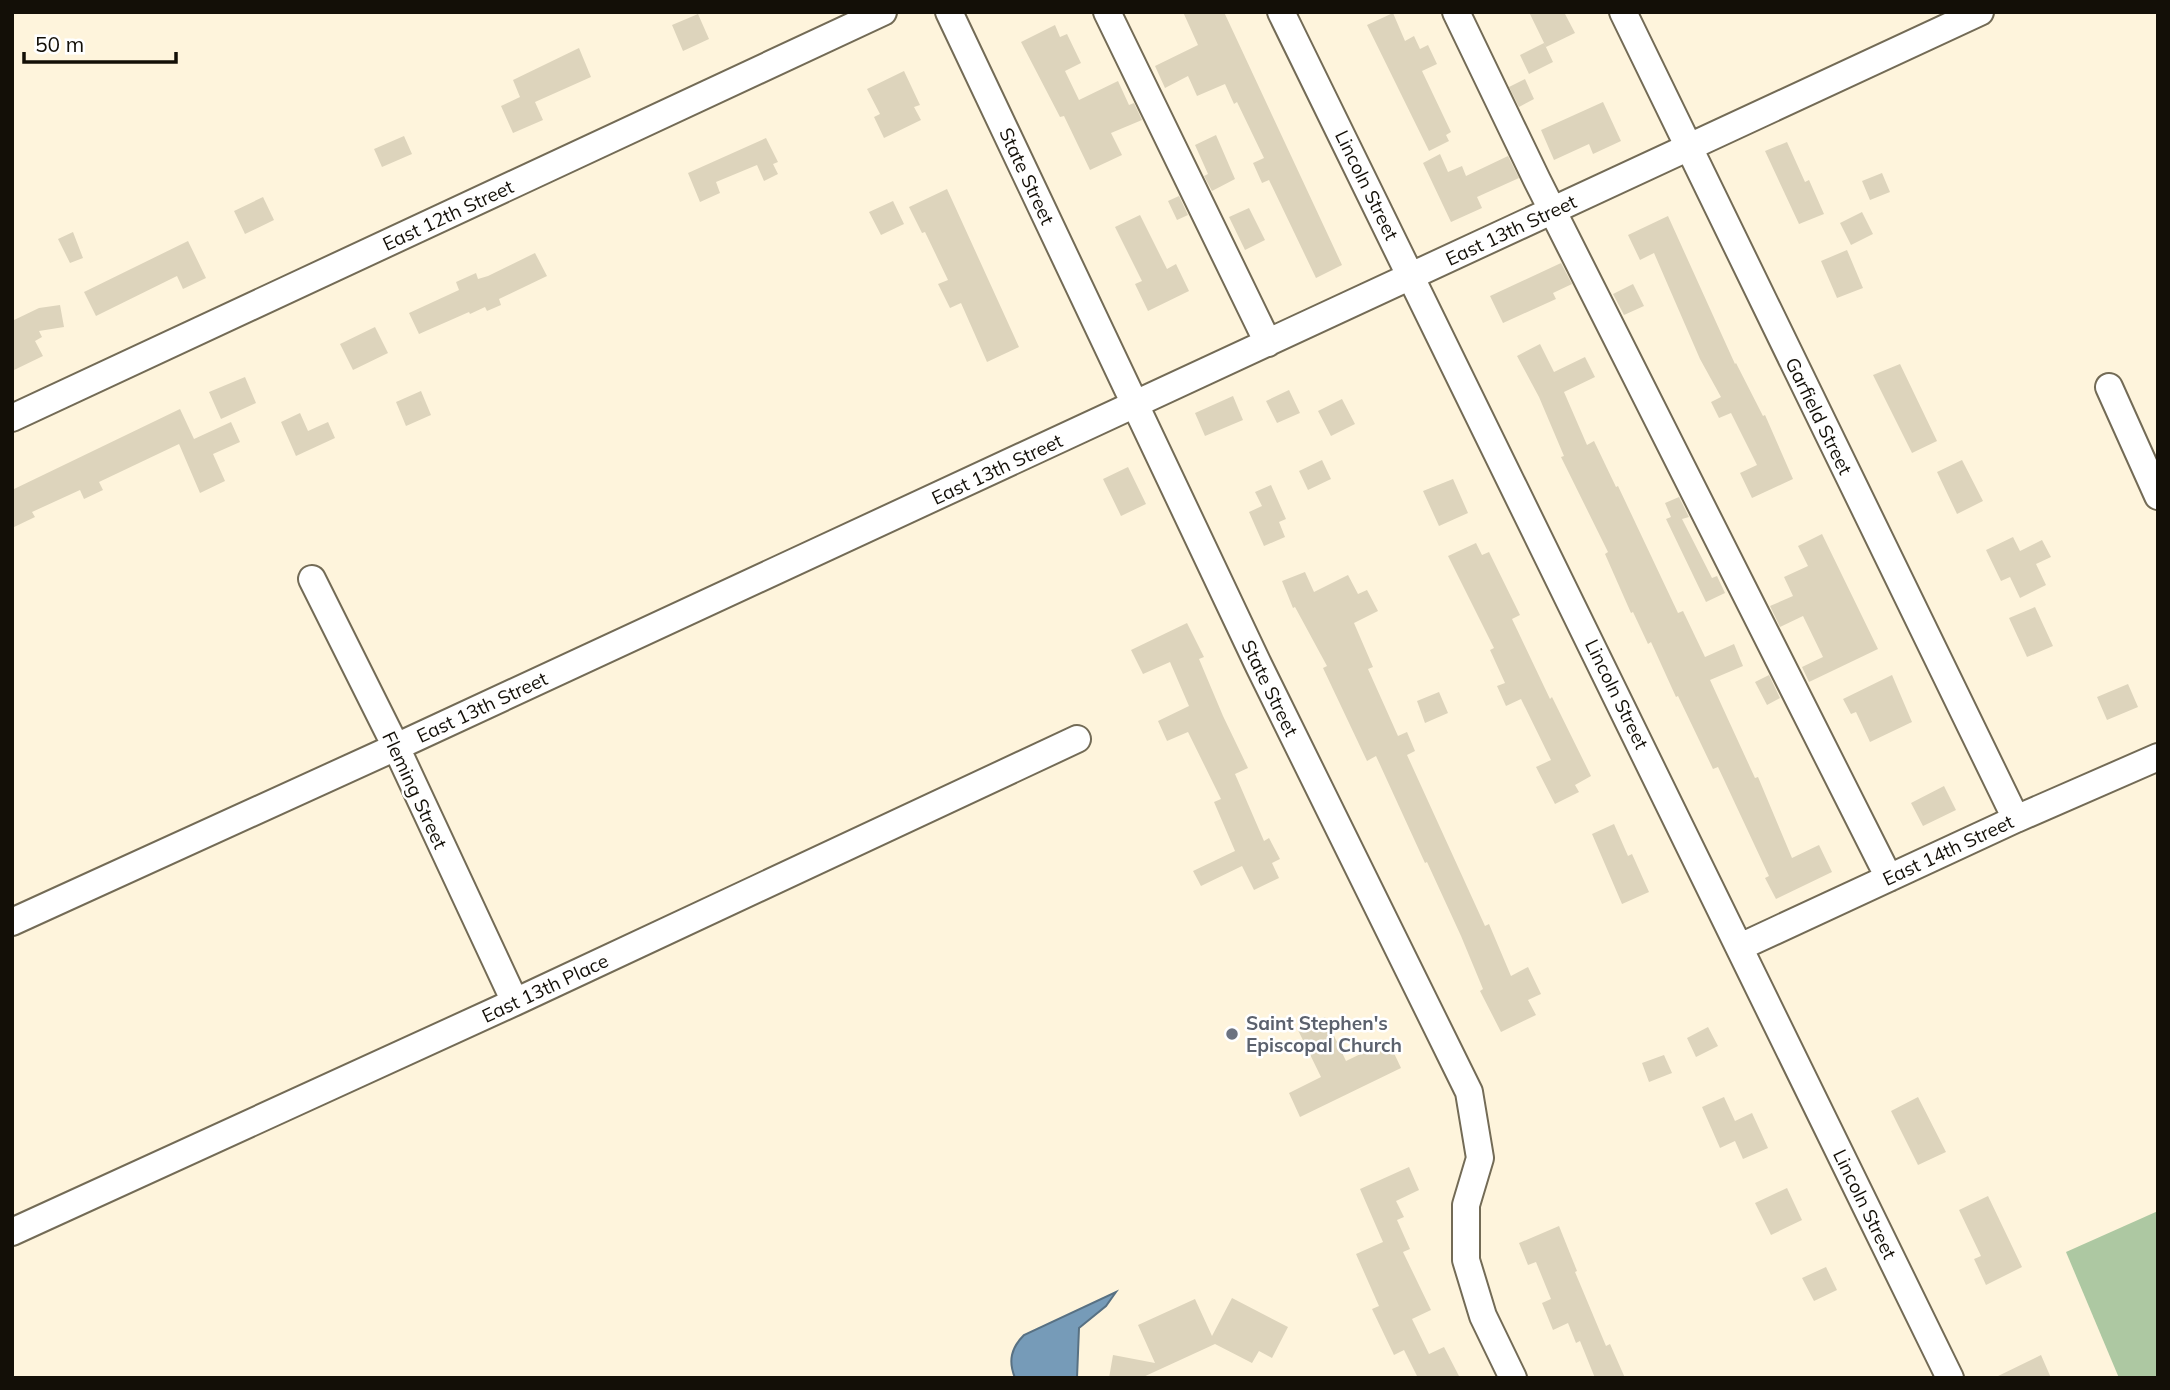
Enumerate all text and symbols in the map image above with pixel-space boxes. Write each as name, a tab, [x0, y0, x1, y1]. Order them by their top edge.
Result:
scale bar	[24, 21, 177, 65]
text: 50 m	[35, 31, 84, 57]
street label: State Street	[994, 124, 1060, 229]
street label: Lincoln Street	[1330, 126, 1404, 244]
street label: East 12th Street	[379, 174, 517, 256]
street label: East 13th Street	[1442, 189, 1580, 271]
street label: Garfield Street	[1780, 354, 1858, 479]
street label: East 13th Street	[928, 428, 1066, 510]
street label: Lincoln Street	[1580, 635, 1654, 753]
street label: State Street	[1236, 636, 1304, 740]
street label: East 13th Street	[413, 666, 551, 748]
street label: Fleming Street	[377, 727, 453, 853]
street label: East 14th Street	[1879, 809, 2017, 891]
street label: East 13th Place	[478, 948, 612, 1028]
place label: Saint Stephen's Episcopal Church	[1246, 1011, 1402, 1057]
marker: Saint Stephen's Episcopal Church	[1224, 1026, 1240, 1042]
street label: Lincoln Street	[1828, 1145, 1902, 1263]

